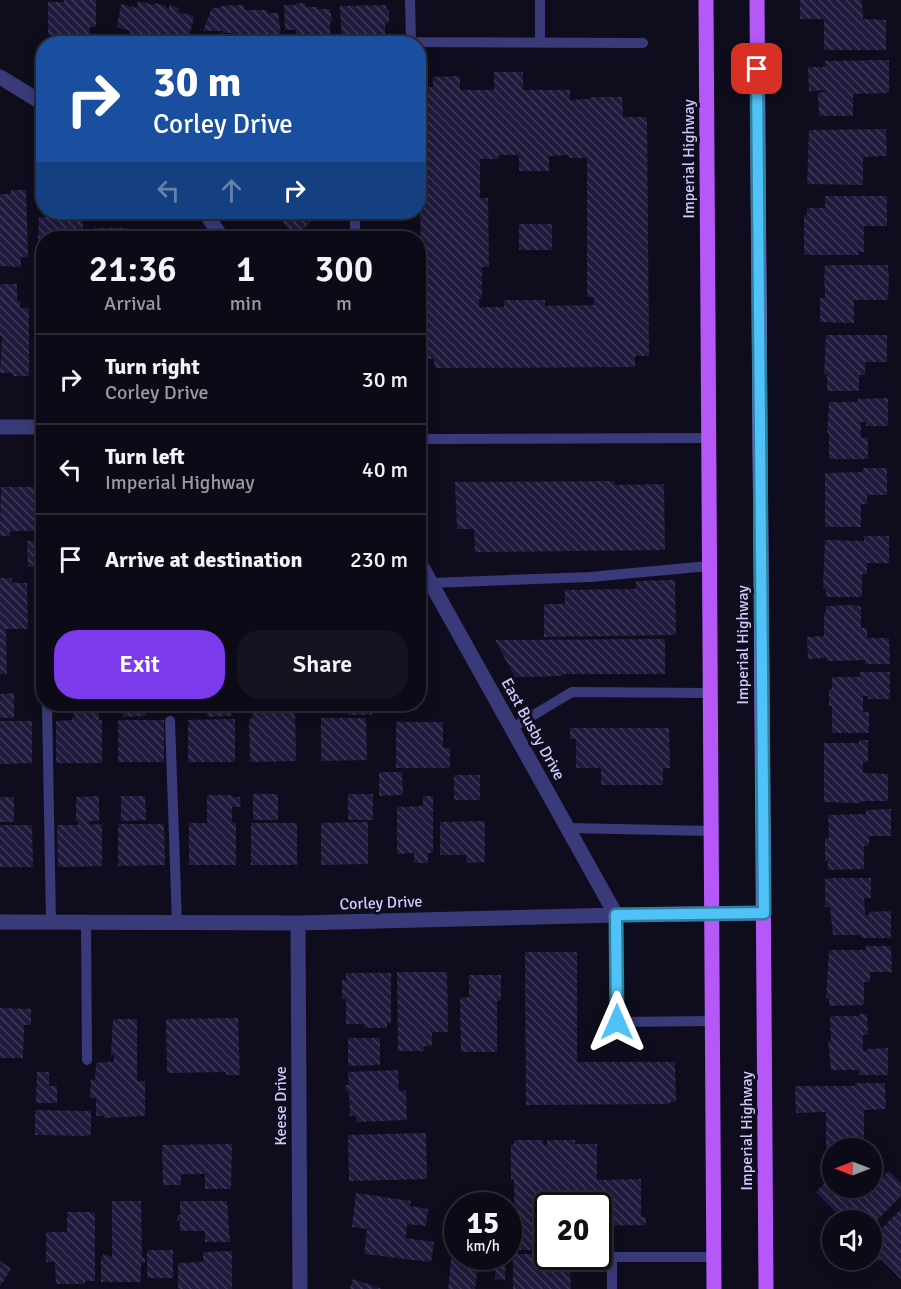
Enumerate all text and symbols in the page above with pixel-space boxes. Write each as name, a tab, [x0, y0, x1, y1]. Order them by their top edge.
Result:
pin	[731, 43, 782, 94]
icon: arrive	[740, 52, 773, 85]
text: 30 m	[153, 57, 242, 108]
icon: right	[54, 60, 132, 138]
street label: Imperial Highway	[679, 99, 699, 219]
text: Corley Drive	[153, 108, 293, 141]
icon: left	[152, 174, 185, 207]
icon: ahead	[215, 174, 248, 207]
icon: right	[278, 174, 311, 207]
text: 21:36	[89, 247, 177, 292]
text: 1	[236, 247, 256, 292]
text: 300	[315, 247, 373, 292]
text: Arrival	[104, 291, 162, 316]
text: min	[230, 291, 262, 316]
text: m	[336, 291, 352, 316]
text: Turn right	[105, 353, 200, 380]
icon: right	[54, 363, 87, 396]
text: 30 m	[362, 366, 408, 393]
text: Corley Drive	[105, 380, 209, 405]
text: Turn left	[105, 443, 185, 470]
icon: left	[54, 453, 87, 486]
text: 40 m	[362, 456, 408, 483]
text: Imperial Highway	[105, 470, 255, 495]
icon: arrive	[54, 543, 87, 576]
text: Arrive at destination	[105, 546, 302, 573]
text: 230 m	[350, 546, 408, 573]
street label: Imperial Highway	[733, 585, 753, 705]
button: Exit	[54, 630, 225, 699]
button: Share	[237, 630, 408, 699]
street label: East Busby Drive	[497, 674, 569, 784]
street label: Corley Drive	[339, 892, 423, 914]
position arrow	[585, 990, 649, 1054]
street label: Keese Drive	[271, 1066, 291, 1146]
street label: Imperial Highway	[737, 1071, 757, 1191]
north arrow	[822, 1138, 882, 1198]
map controls	[822, 1138, 882, 1270]
speed limit sign: 20	[534, 1192, 612, 1270]
text: 15	[467, 1205, 499, 1242]
button: sound	[822, 1210, 882, 1270]
text: km/h	[466, 1237, 500, 1255]

